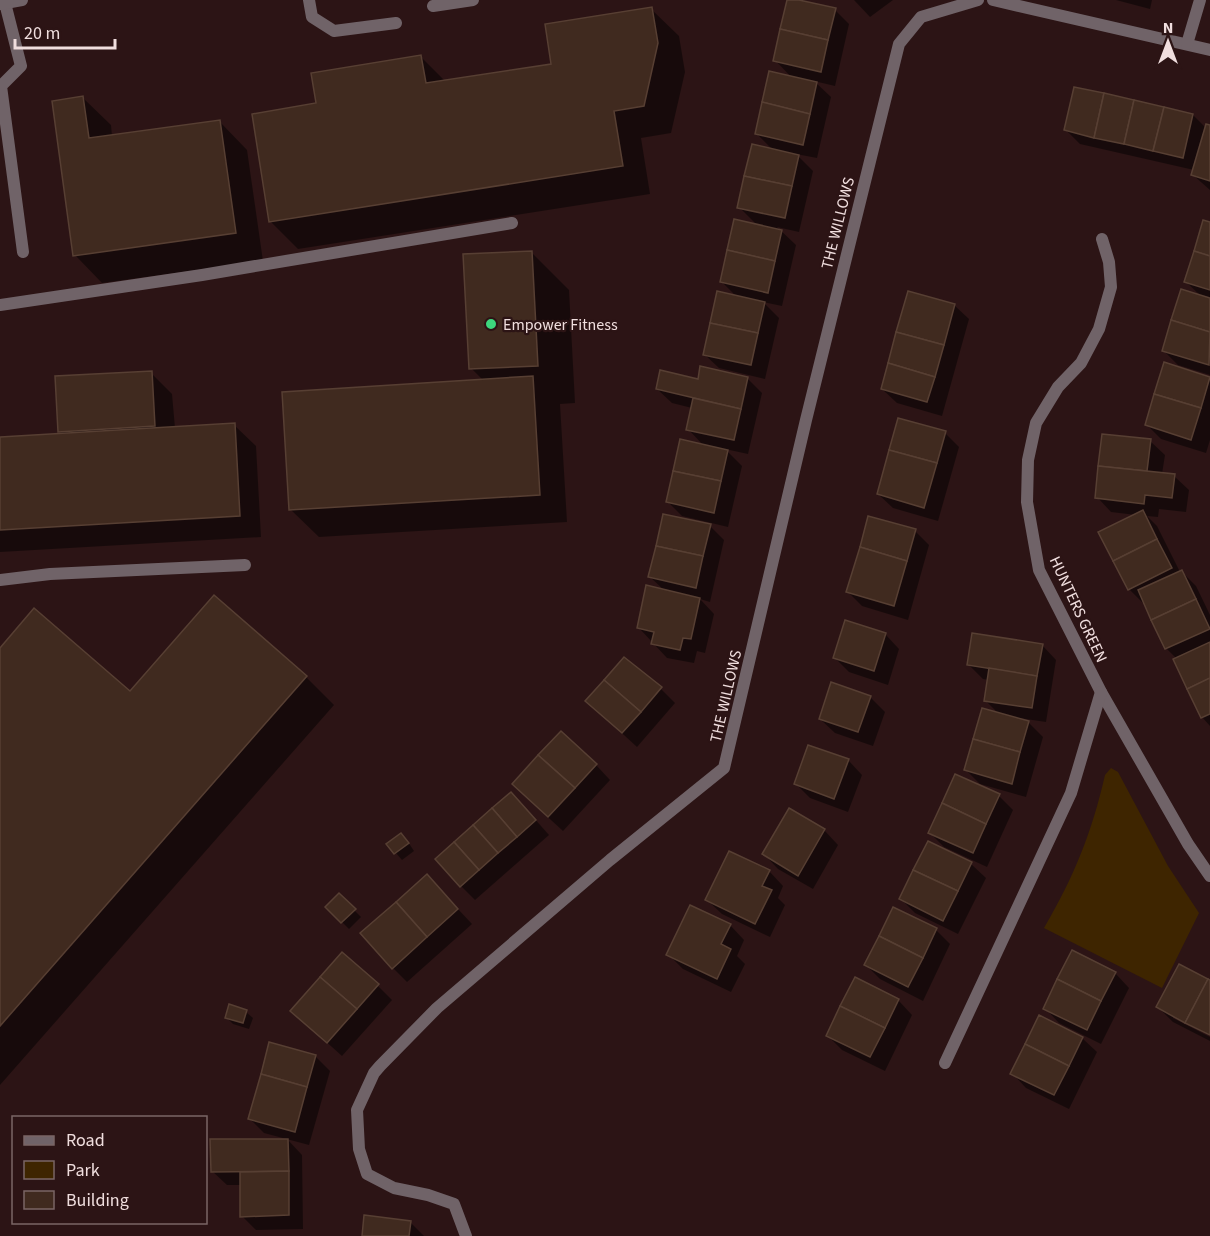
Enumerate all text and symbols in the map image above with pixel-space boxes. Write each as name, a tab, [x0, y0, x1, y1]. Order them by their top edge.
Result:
scale bar	[15, 12, 116, 50]
north arrow	[1138, 12, 1198, 72]
text: N	[1163, 17, 1173, 39]
text: 20 m	[24, 21, 60, 46]
street label: THE WILLOWS	[816, 175, 860, 272]
place label: Empower Fitness	[503, 314, 618, 336]
marker: Empower Fitness	[484, 317, 498, 331]
street label: HUNTERS GREEN	[1044, 553, 1112, 666]
street label: THE WILLOWS	[705, 648, 747, 745]
legend	[12, 1116, 207, 1224]
text: Road	[66, 1128, 105, 1153]
text: Park	[66, 1158, 100, 1183]
text: Building	[66, 1188, 129, 1213]

